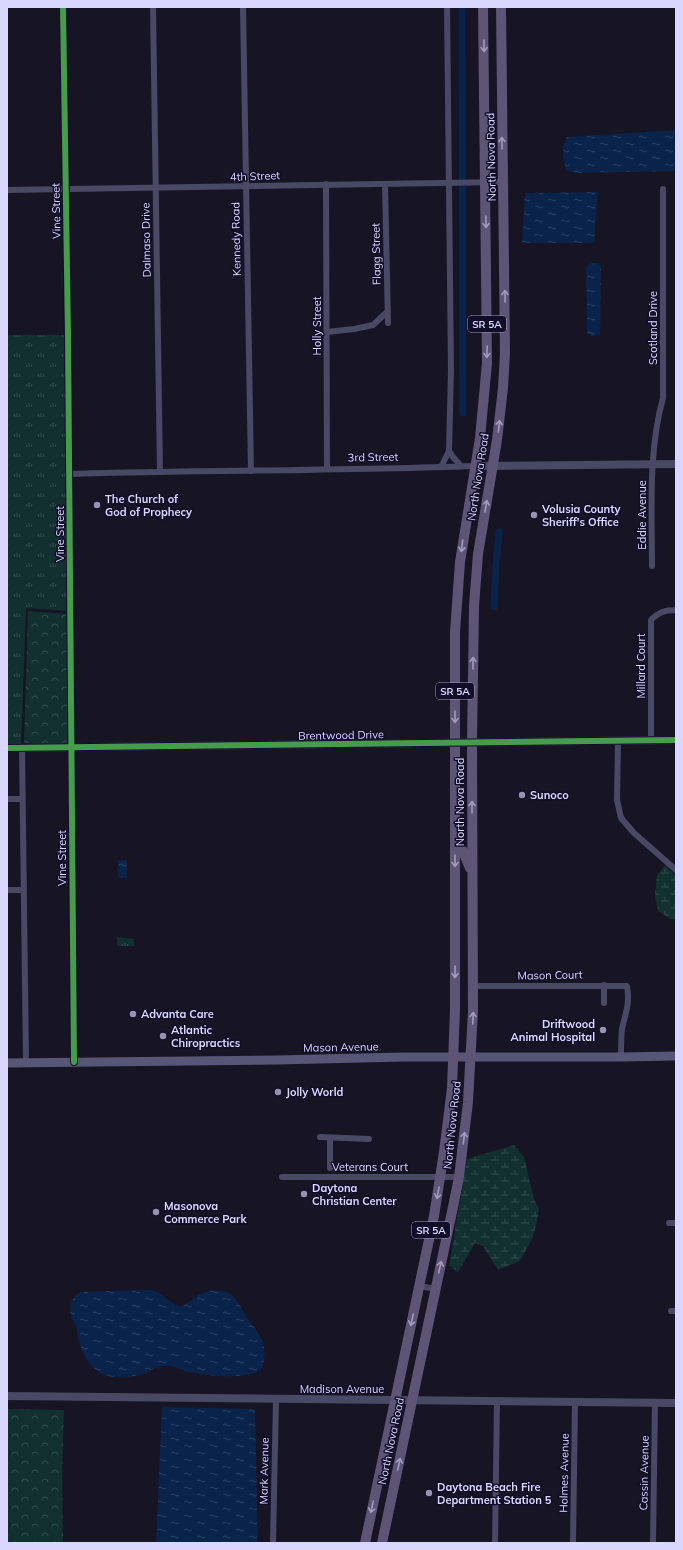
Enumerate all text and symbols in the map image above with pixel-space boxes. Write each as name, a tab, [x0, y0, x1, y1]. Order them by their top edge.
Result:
one-way arrow	[480, 39, 488, 52]
street label: North Nova Road	[483, 113, 499, 201]
one-way arrow	[498, 137, 506, 150]
street label: 4th Street	[230, 168, 280, 184]
street label: Vine Street	[49, 183, 63, 239]
street label: Dalmaso Drive	[138, 202, 154, 278]
street label: Kennedy Road	[228, 202, 244, 276]
one-way arrow	[482, 215, 490, 228]
street label: Flagg Street	[368, 223, 384, 285]
one-way arrow	[501, 290, 509, 303]
street label: Scotland Drive	[646, 291, 660, 365]
street label: Holly Street	[310, 296, 324, 356]
road number: SR 5A	[468, 316, 506, 332]
one-way arrow	[483, 345, 491, 358]
one-way arrow	[495, 420, 502, 433]
street label: North Nova Road	[464, 432, 492, 522]
street label: 3rd Street	[348, 450, 398, 464]
street label: Eddie Avenue	[635, 480, 649, 550]
place label: The Church of God of Prophecy	[105, 492, 192, 519]
one-way arrow	[482, 499, 490, 512]
marker: The Church of God of Prophecy	[92, 500, 102, 510]
place label: Volusia County Sheriff's Office	[541, 502, 621, 529]
street label: Vine Street	[53, 506, 67, 562]
marker: Volusia County Sheriff's Office	[529, 510, 539, 520]
one-way arrow	[458, 539, 466, 552]
street label: Millard Court	[634, 633, 648, 699]
one-way arrow	[469, 657, 477, 670]
road number: SR 5A	[436, 683, 474, 699]
one-way arrow	[451, 710, 459, 723]
street label: Brentwood Drive	[298, 727, 384, 743]
street label: North Nova Road	[453, 758, 467, 846]
place label: Sunoco	[530, 788, 569, 802]
marker: Sunoco	[517, 790, 527, 800]
one-way arrow	[468, 801, 476, 814]
street label: Vine Street	[55, 830, 69, 886]
one-way arrow	[451, 854, 459, 867]
one-way arrow	[451, 965, 459, 978]
street label: Mason Court	[517, 967, 583, 983]
place label: Advanta Care	[141, 1007, 214, 1021]
marker: Advanta Care	[128, 1009, 138, 1019]
one-way arrow	[469, 1012, 476, 1025]
place label: Driftwood Animal Hospital	[511, 1017, 595, 1044]
place label: Atlantic Chiropractics	[171, 1023, 241, 1050]
marker: Driftwood Animal Hospital	[598, 1025, 608, 1035]
marker: Atlantic Chiropractics	[158, 1031, 168, 1041]
street label: Mason Avenue	[303, 1039, 379, 1055]
street label: North Nova Road	[440, 1080, 464, 1170]
place label: Jolly World	[286, 1085, 344, 1099]
marker: Jolly World	[273, 1087, 283, 1097]
one-way arrow	[460, 1132, 468, 1145]
street label: Veterans Court	[332, 1160, 408, 1174]
place label: Daytona Christian Center	[312, 1181, 397, 1208]
one-way arrow	[434, 1186, 442, 1199]
marker: Daytona Christian Center	[299, 1189, 309, 1199]
place label: Masonova Commerce Park	[164, 1199, 247, 1226]
marker: Masonova Commerce Park	[151, 1207, 161, 1217]
road number: SR 5A	[412, 1222, 450, 1238]
one-way arrow	[437, 1261, 445, 1274]
one-way arrow	[408, 1314, 416, 1327]
street label: Madison Avenue	[300, 1382, 384, 1396]
street label: North Nova Road	[375, 1396, 407, 1486]
street label: Holmes Avenue	[556, 1433, 572, 1513]
street label: Cassin Avenue	[636, 1435, 652, 1511]
street label: Mark Avenue	[256, 1437, 272, 1505]
one-way arrow	[395, 1458, 403, 1471]
place label: Daytona Beach Fire Department Station 5	[437, 1480, 552, 1507]
marker: Daytona Beach Fire Department Station 5	[424, 1488, 434, 1498]
one-way arrow	[368, 1500, 376, 1513]

